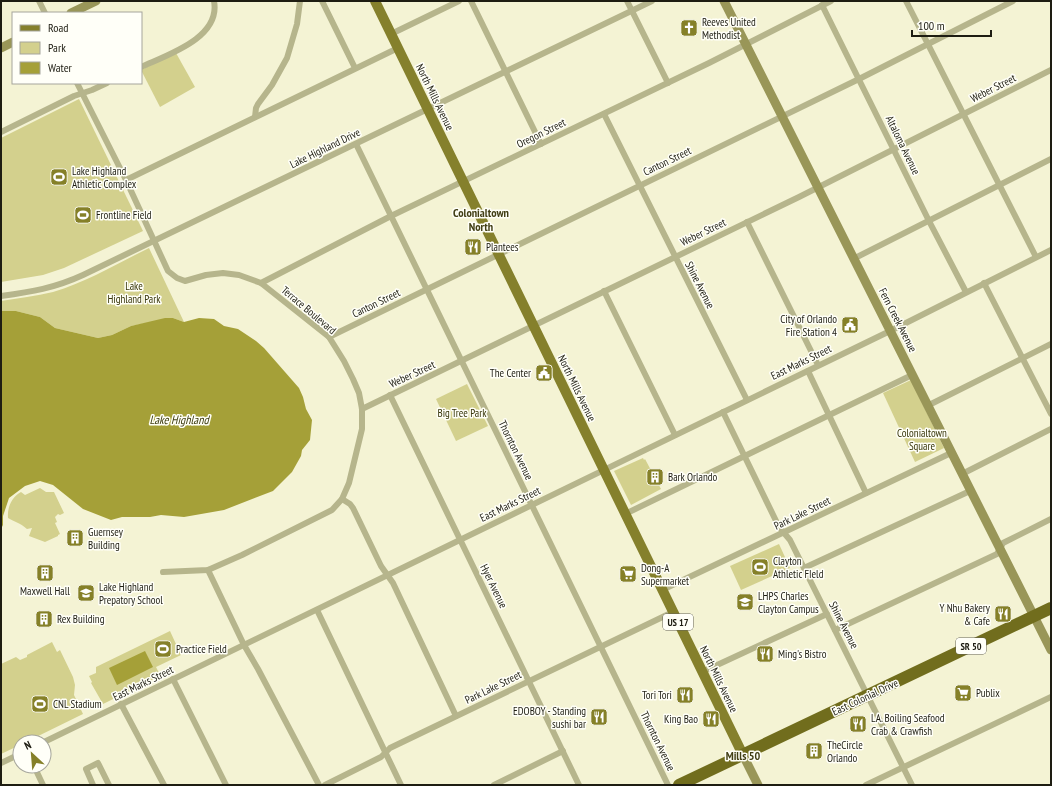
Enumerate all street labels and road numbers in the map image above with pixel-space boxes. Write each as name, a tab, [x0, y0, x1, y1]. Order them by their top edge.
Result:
street label: North Mills Avenue	[413, 61, 457, 133]
street label: Weber Street	[968, 71, 1018, 105]
street label: Altaloma Avenue	[883, 113, 924, 177]
street label: Oregon Street	[514, 115, 568, 151]
street label: Lake Highland Drive	[288, 125, 363, 171]
street label: Canton Street	[641, 143, 693, 179]
street label: Weber Street	[678, 215, 728, 249]
street label: Shine Avenue	[682, 259, 718, 311]
street label: Terrace Boulevard	[279, 283, 340, 337]
street label: Canton Street	[350, 285, 402, 321]
street label: Fern Creek Avenue	[876, 286, 920, 355]
street label: East Marks Street	[768, 341, 834, 383]
street label: North Mills Avenue	[555, 352, 599, 424]
street label: Weber Street	[387, 357, 437, 391]
street label: Thornton Avenue	[496, 418, 537, 483]
street label: East Marks Street	[477, 483, 543, 525]
street label: Park Lake Street	[772, 493, 832, 533]
street label: Hyer Avenue	[477, 562, 511, 611]
street label: Shine Avenue	[826, 599, 862, 651]
road number: US 17	[663, 614, 693, 630]
road number: SR 50	[956, 638, 986, 654]
street label: North Mills Avenue	[697, 643, 741, 715]
street label: East Marks Street	[110, 662, 176, 704]
street label: Park Lake Street	[463, 667, 523, 707]
street label: East Colonial Drive	[830, 675, 901, 718]
street label: Thornton Avenue	[638, 709, 679, 774]

